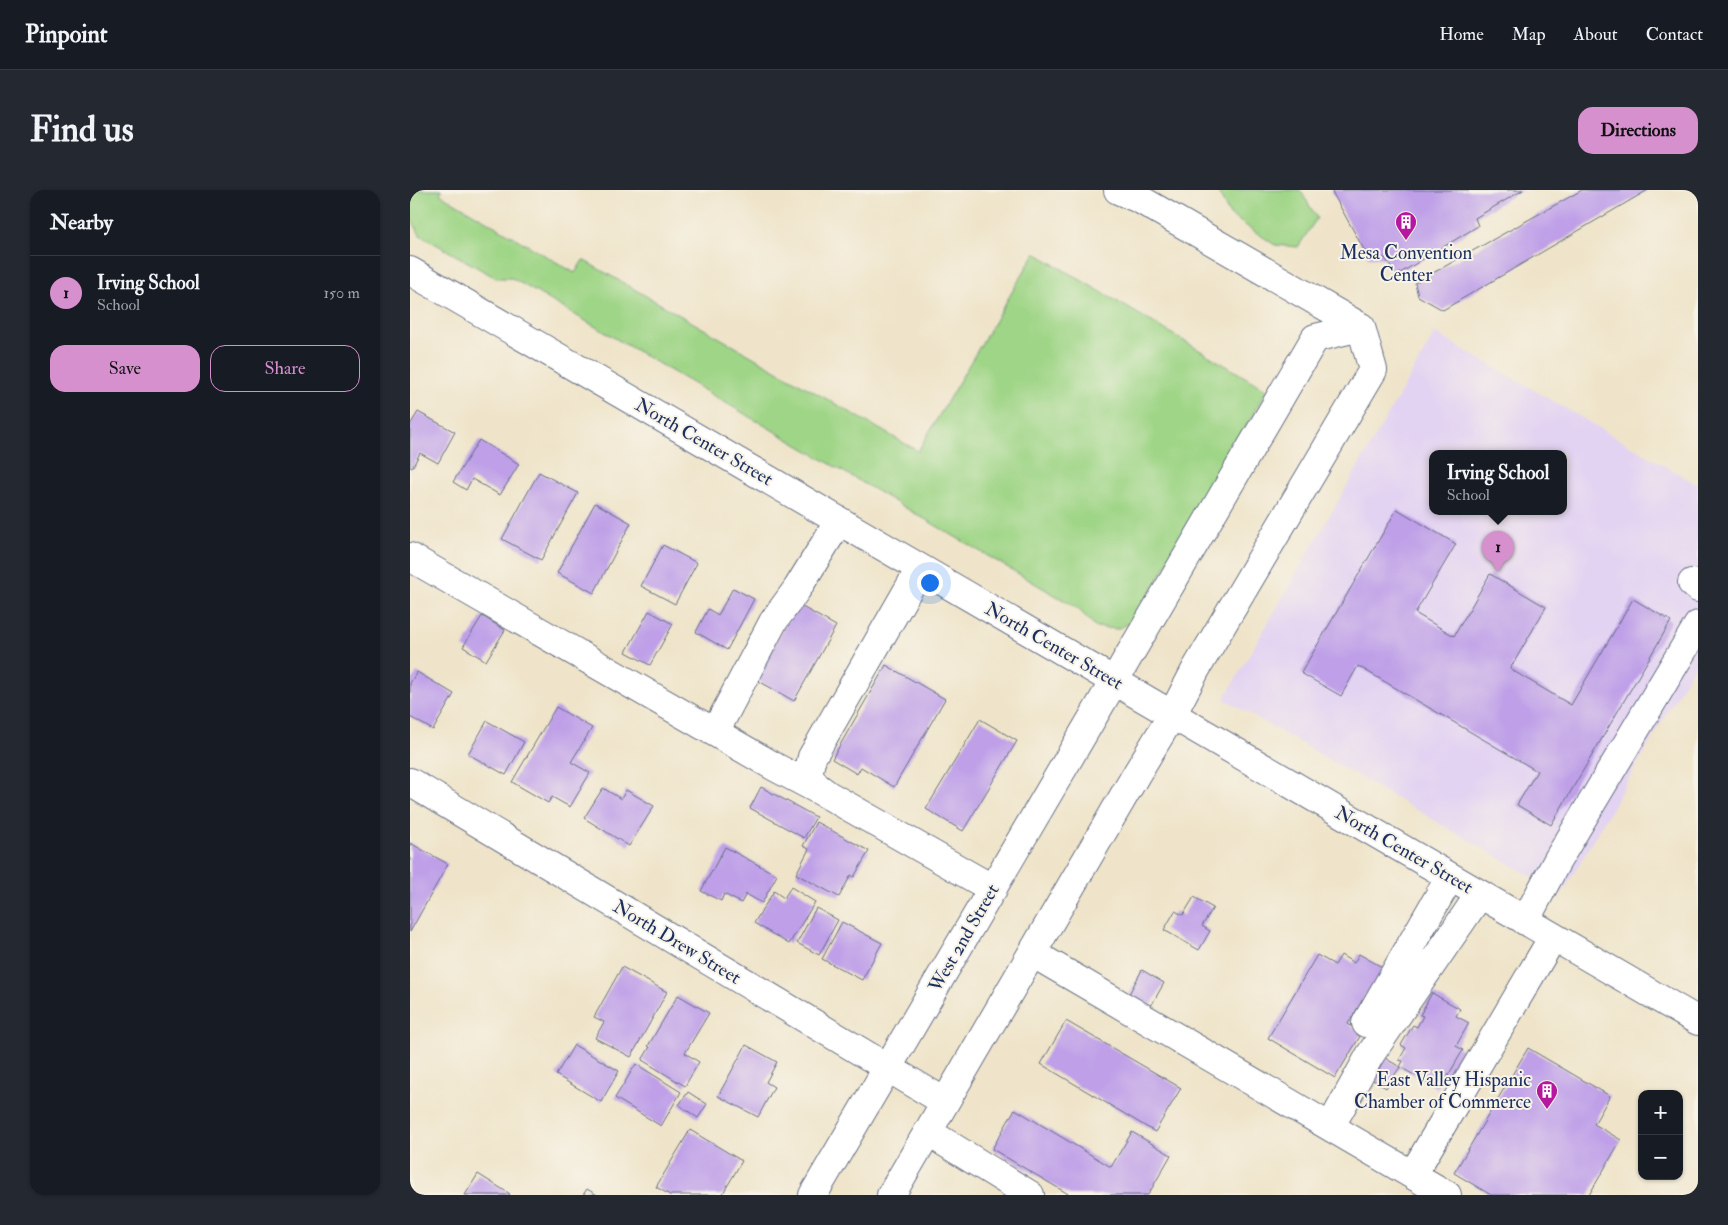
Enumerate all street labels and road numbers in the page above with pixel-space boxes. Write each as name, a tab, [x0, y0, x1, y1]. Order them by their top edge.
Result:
street label: North Center Street	[631, 393, 777, 491]
street label: North Center Street	[981, 597, 1127, 695]
street label: North Center Street	[1331, 801, 1477, 899]
street label: West 2nd Street	[923, 880, 1005, 997]
street label: North Drew Street	[609, 894, 745, 990]

